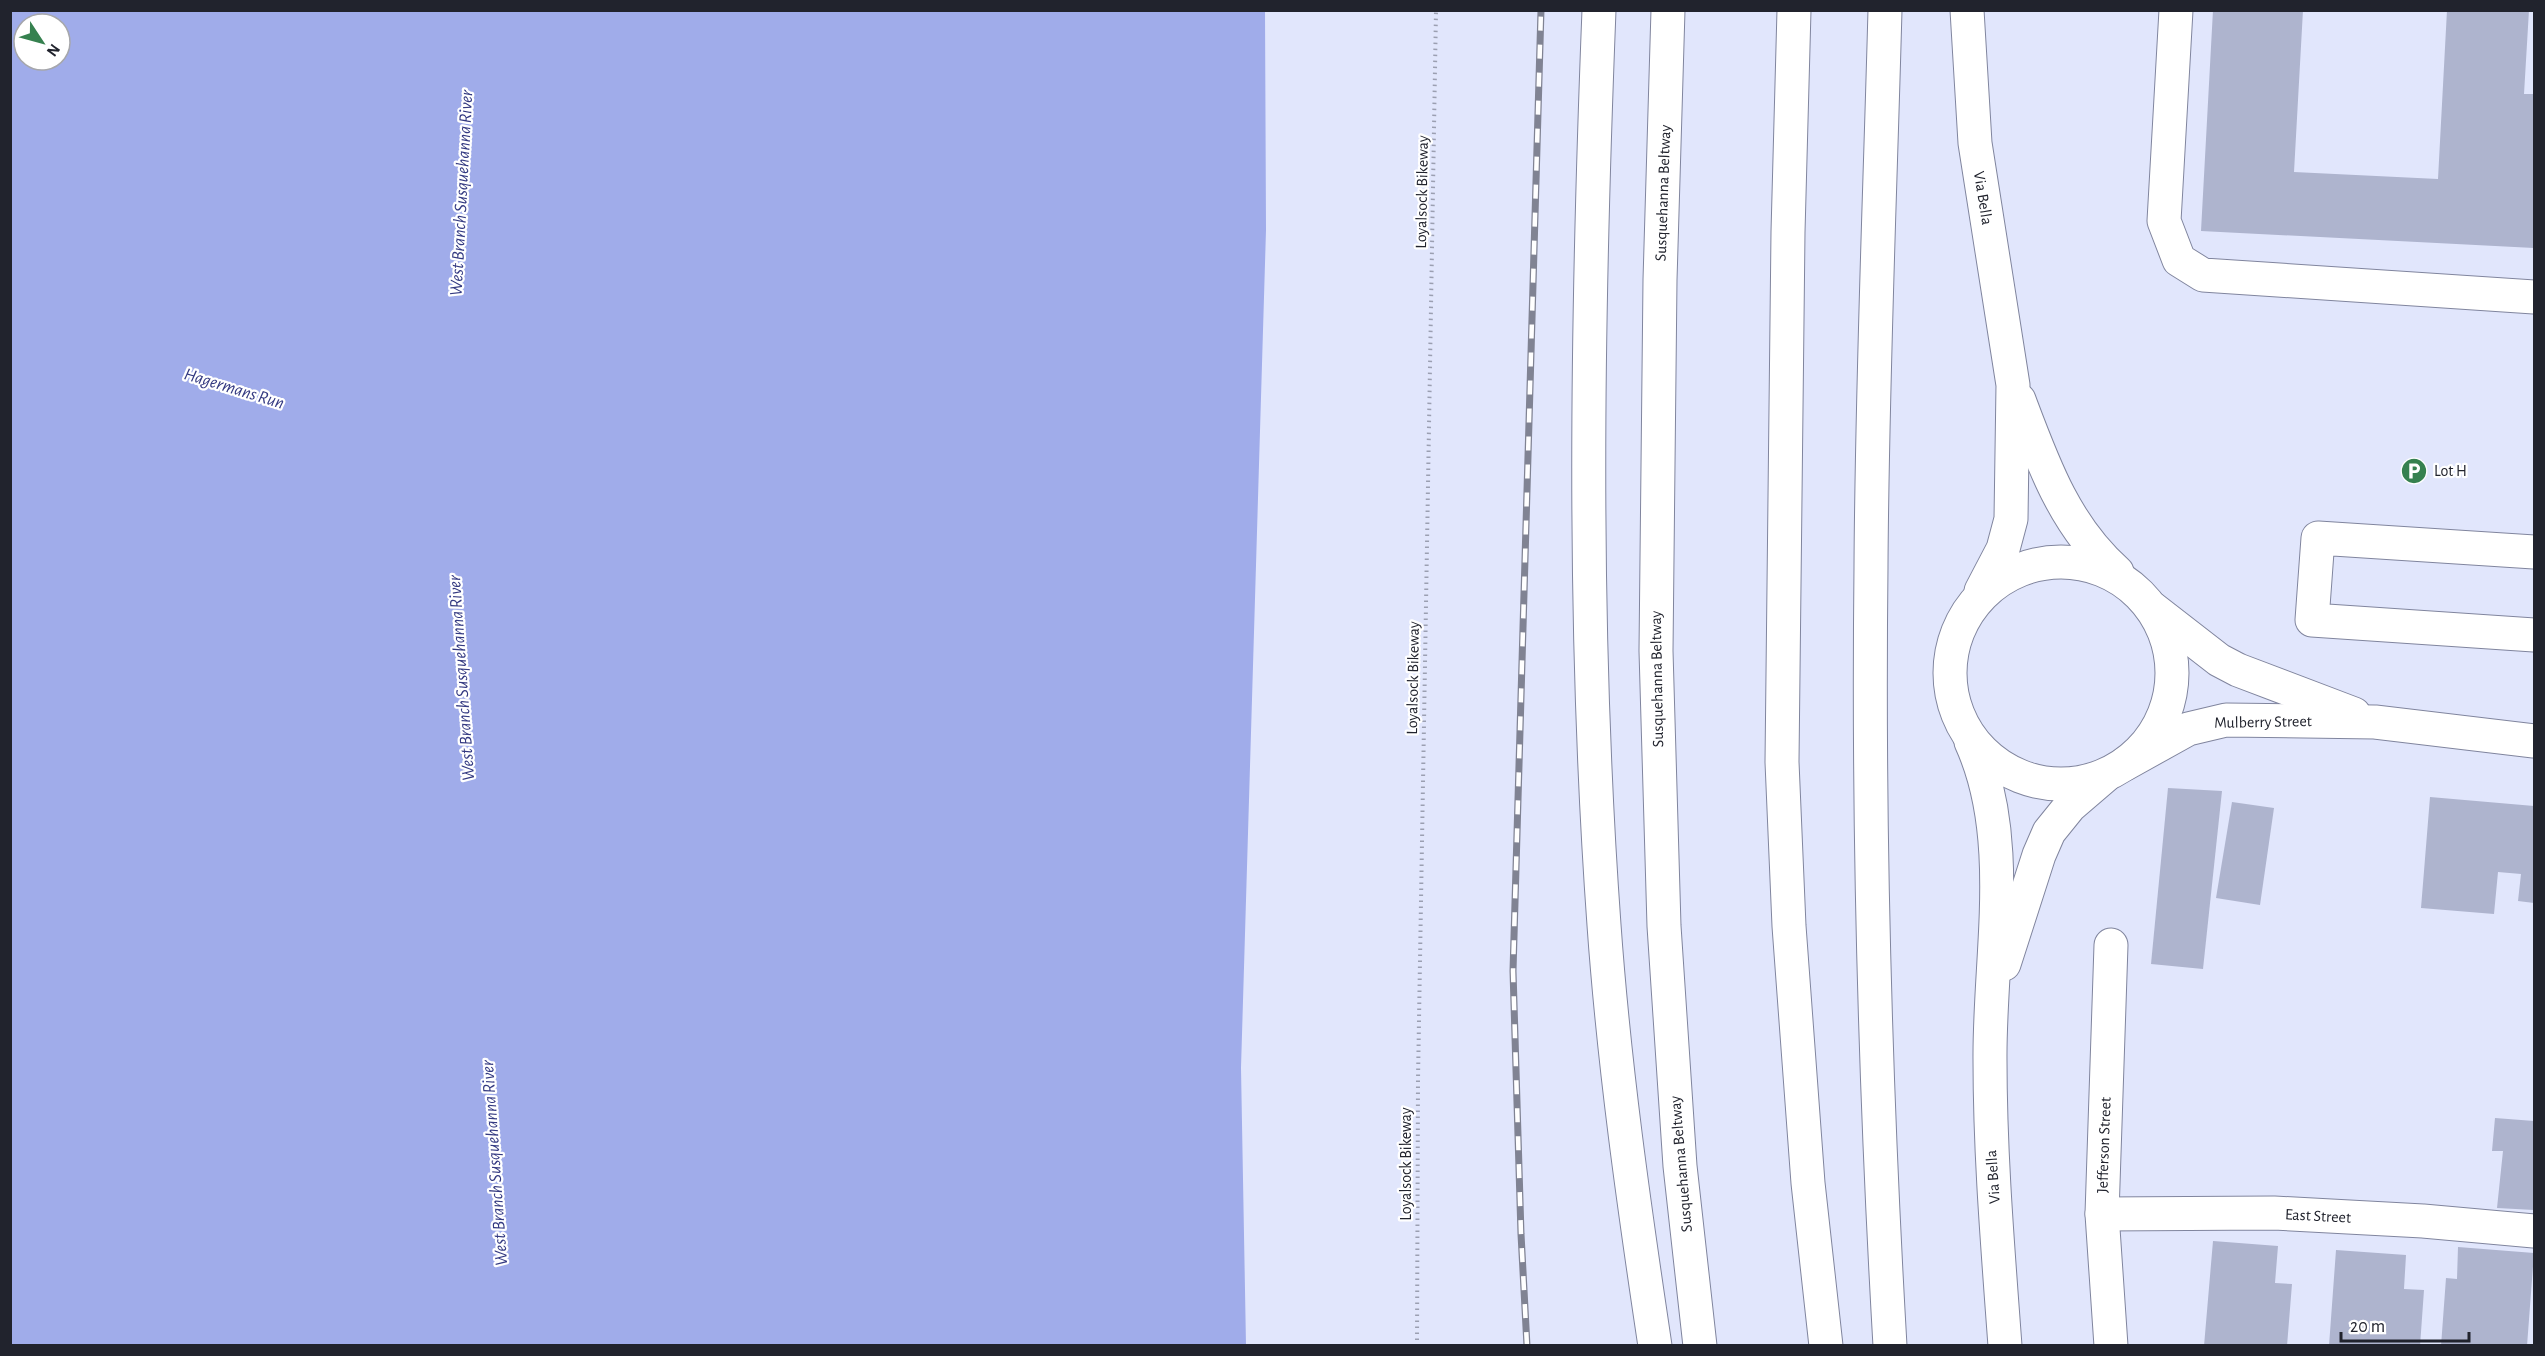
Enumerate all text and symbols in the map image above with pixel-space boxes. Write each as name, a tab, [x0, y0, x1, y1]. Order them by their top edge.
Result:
north arrow	[12, 12, 72, 72]
text: N	[44, 41, 63, 59]
water label: West Branch Susquehanna River	[448, 89, 476, 296]
street label: Susquehanna Beltway	[1653, 124, 1674, 262]
street label: Loyalsock Bikeway	[1413, 135, 1432, 249]
street label: Via Bella	[1971, 170, 1995, 226]
water label: Hagermans Run	[182, 365, 286, 413]
parking icon: Lot H	[2399, 456, 2429, 486]
place label: Lot H	[2434, 463, 2467, 479]
water label: West Branch Susquehanna River	[446, 573, 478, 781]
street label: Susquehanna Beltway	[1648, 610, 1667, 747]
street label: Loyalsock Bikeway	[1404, 621, 1423, 735]
street label: Mulberry Street	[2214, 713, 2312, 732]
water label: West Branch Susquehanna River	[479, 1058, 511, 1266]
street label: Susquehanna Beltway	[1667, 1095, 1696, 1233]
street label: Jefferson Street	[2094, 1097, 2114, 1193]
street label: Loyalsock Bikeway	[1398, 1107, 1415, 1221]
street label: Via Bella	[1983, 1149, 2003, 1205]
street label: East Street	[2285, 1206, 2351, 1226]
scale bar	[2341, 1305, 2468, 1343]
text: 20 m	[2350, 1318, 2385, 1336]

